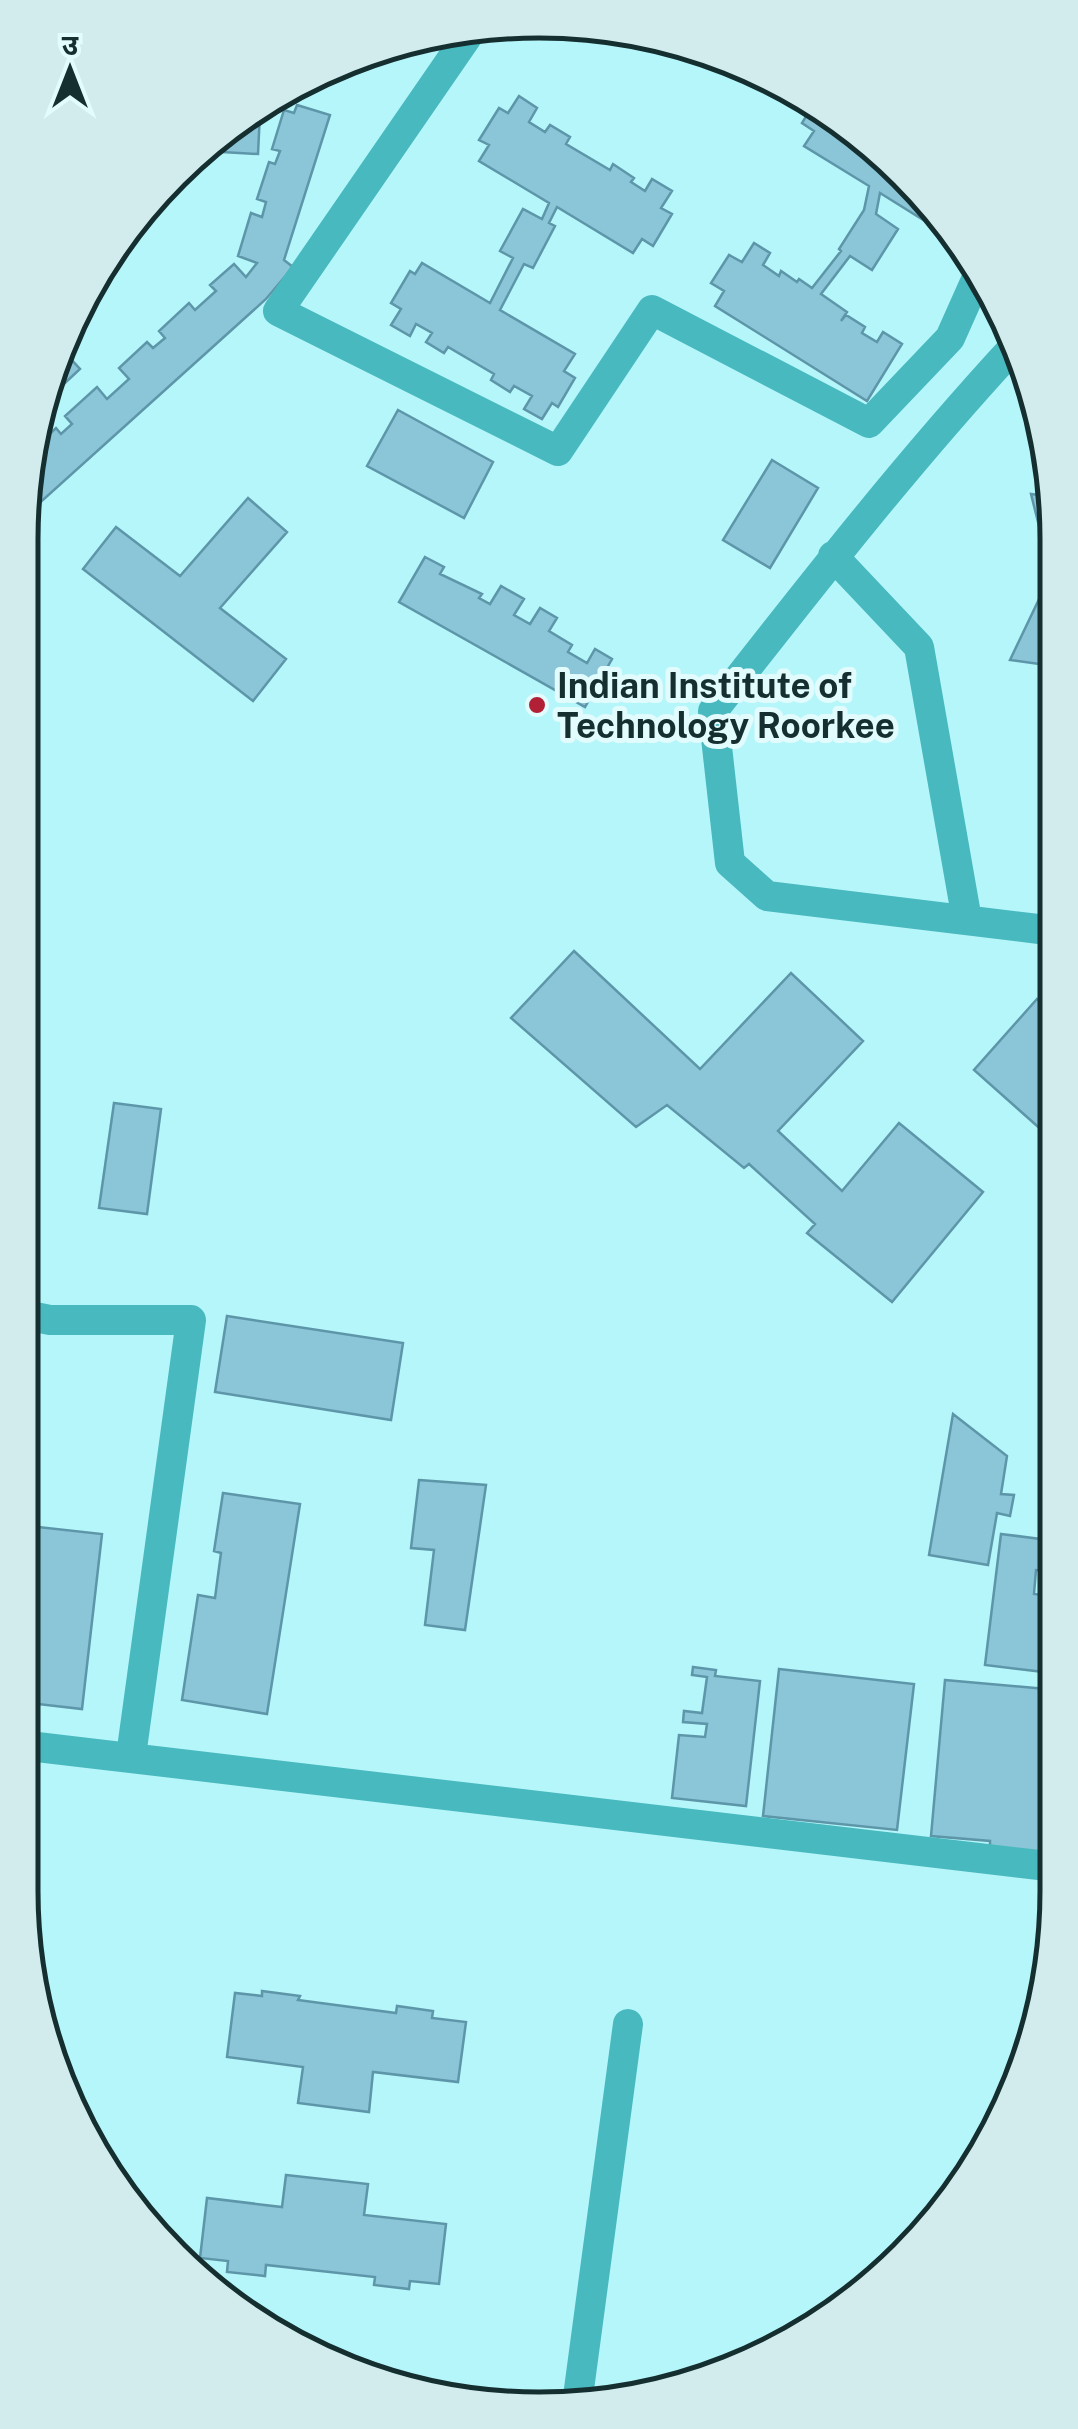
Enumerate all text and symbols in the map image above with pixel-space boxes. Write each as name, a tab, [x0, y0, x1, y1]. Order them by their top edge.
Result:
north arrow	[20, 20, 120, 120]
text: उ	[62, 28, 79, 61]
place label: Indian Institute of Technology Roorkee	[557, 665, 895, 746]
marker: Indian Institute of Technology Roorkee	[526, 694, 548, 716]

